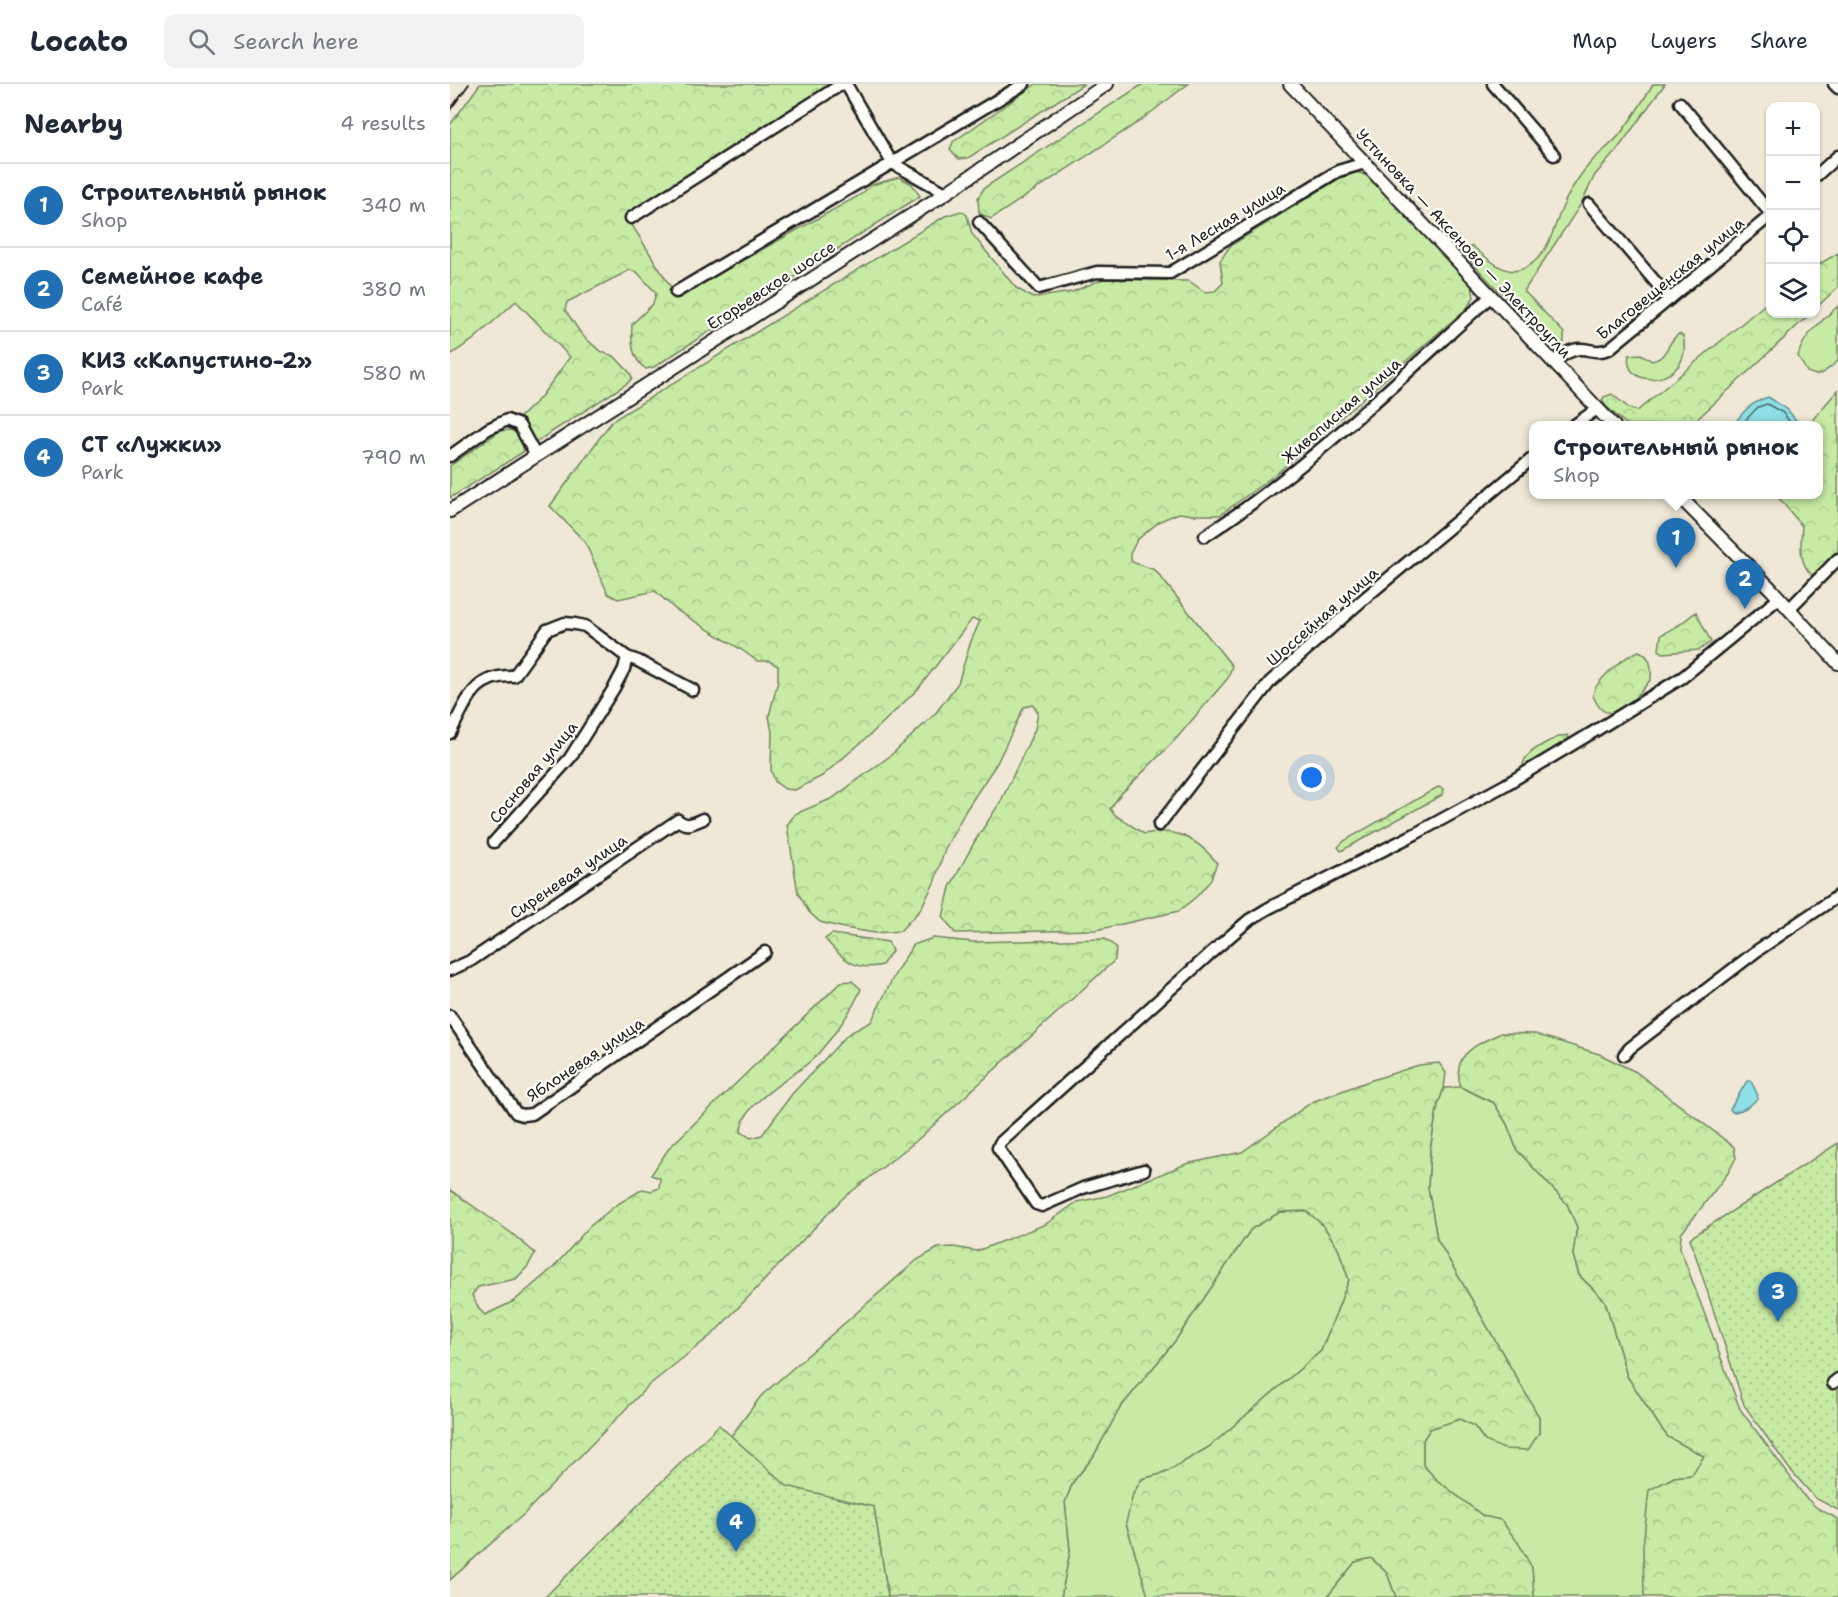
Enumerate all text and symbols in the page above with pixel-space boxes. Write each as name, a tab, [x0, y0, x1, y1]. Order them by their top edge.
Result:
search box	[164, 14, 584, 68]
text: Locato	[30, 22, 128, 60]
icon: search	[185, 25, 218, 58]
text: Search here	[233, 27, 359, 56]
text: Map	[1572, 27, 1617, 55]
text: Layers	[1650, 27, 1717, 55]
text: Share	[1750, 27, 1808, 55]
map controls	[1766, 102, 1820, 318]
button: +	[1766, 102, 1820, 156]
text: Nearby	[24, 106, 123, 141]
text: 4 results	[340, 110, 426, 136]
street label: Устиновка — Аксеново — Электроугли	[1351, 124, 1576, 363]
button: −	[1766, 156, 1820, 210]
street label: 1-я Лесная улица	[1162, 177, 1289, 265]
text: Строительный рынок	[81, 178, 327, 207]
text: 1	[39, 192, 48, 218]
text: 340 m	[361, 192, 426, 218]
text: Shop	[81, 207, 128, 233]
button: locate	[1766, 210, 1820, 264]
street label: Благовещенская улица	[1592, 212, 1748, 344]
street label: Егорьевское шоссе	[703, 236, 839, 335]
text: Семейное кафе	[81, 262, 264, 291]
button: layers	[1766, 264, 1820, 318]
text: 2	[37, 276, 51, 302]
text: 380 m	[361, 276, 426, 302]
text: Café	[81, 291, 123, 317]
text: КИЗ «Капустино-2»	[81, 346, 312, 375]
street label: Живописная улица	[1277, 353, 1405, 468]
text: 3	[37, 360, 51, 386]
text: 580 m	[363, 360, 426, 386]
text: Park	[81, 375, 124, 401]
popup	[1529, 421, 1823, 499]
text: СТ «Лужки»	[81, 430, 222, 459]
text: Строительный рынок	[1553, 433, 1799, 462]
text: 4	[37, 444, 51, 470]
text: 790 m	[361, 444, 426, 470]
text: Park	[81, 459, 124, 485]
text: Shop	[1553, 462, 1600, 488]
pin: 1	[1656, 518, 1696, 568]
pin: 2	[1726, 560, 1764, 609]
street label: Шоссейная улица	[1262, 562, 1383, 671]
street label: Сосновая улица	[485, 717, 582, 828]
your location	[1297, 763, 1326, 792]
street label: Сиреневая улица	[506, 829, 631, 923]
street label: Яблоневая улица	[523, 1012, 648, 1106]
pin: 3	[1758, 1272, 1798, 1322]
pin: 4	[716, 1502, 756, 1552]

